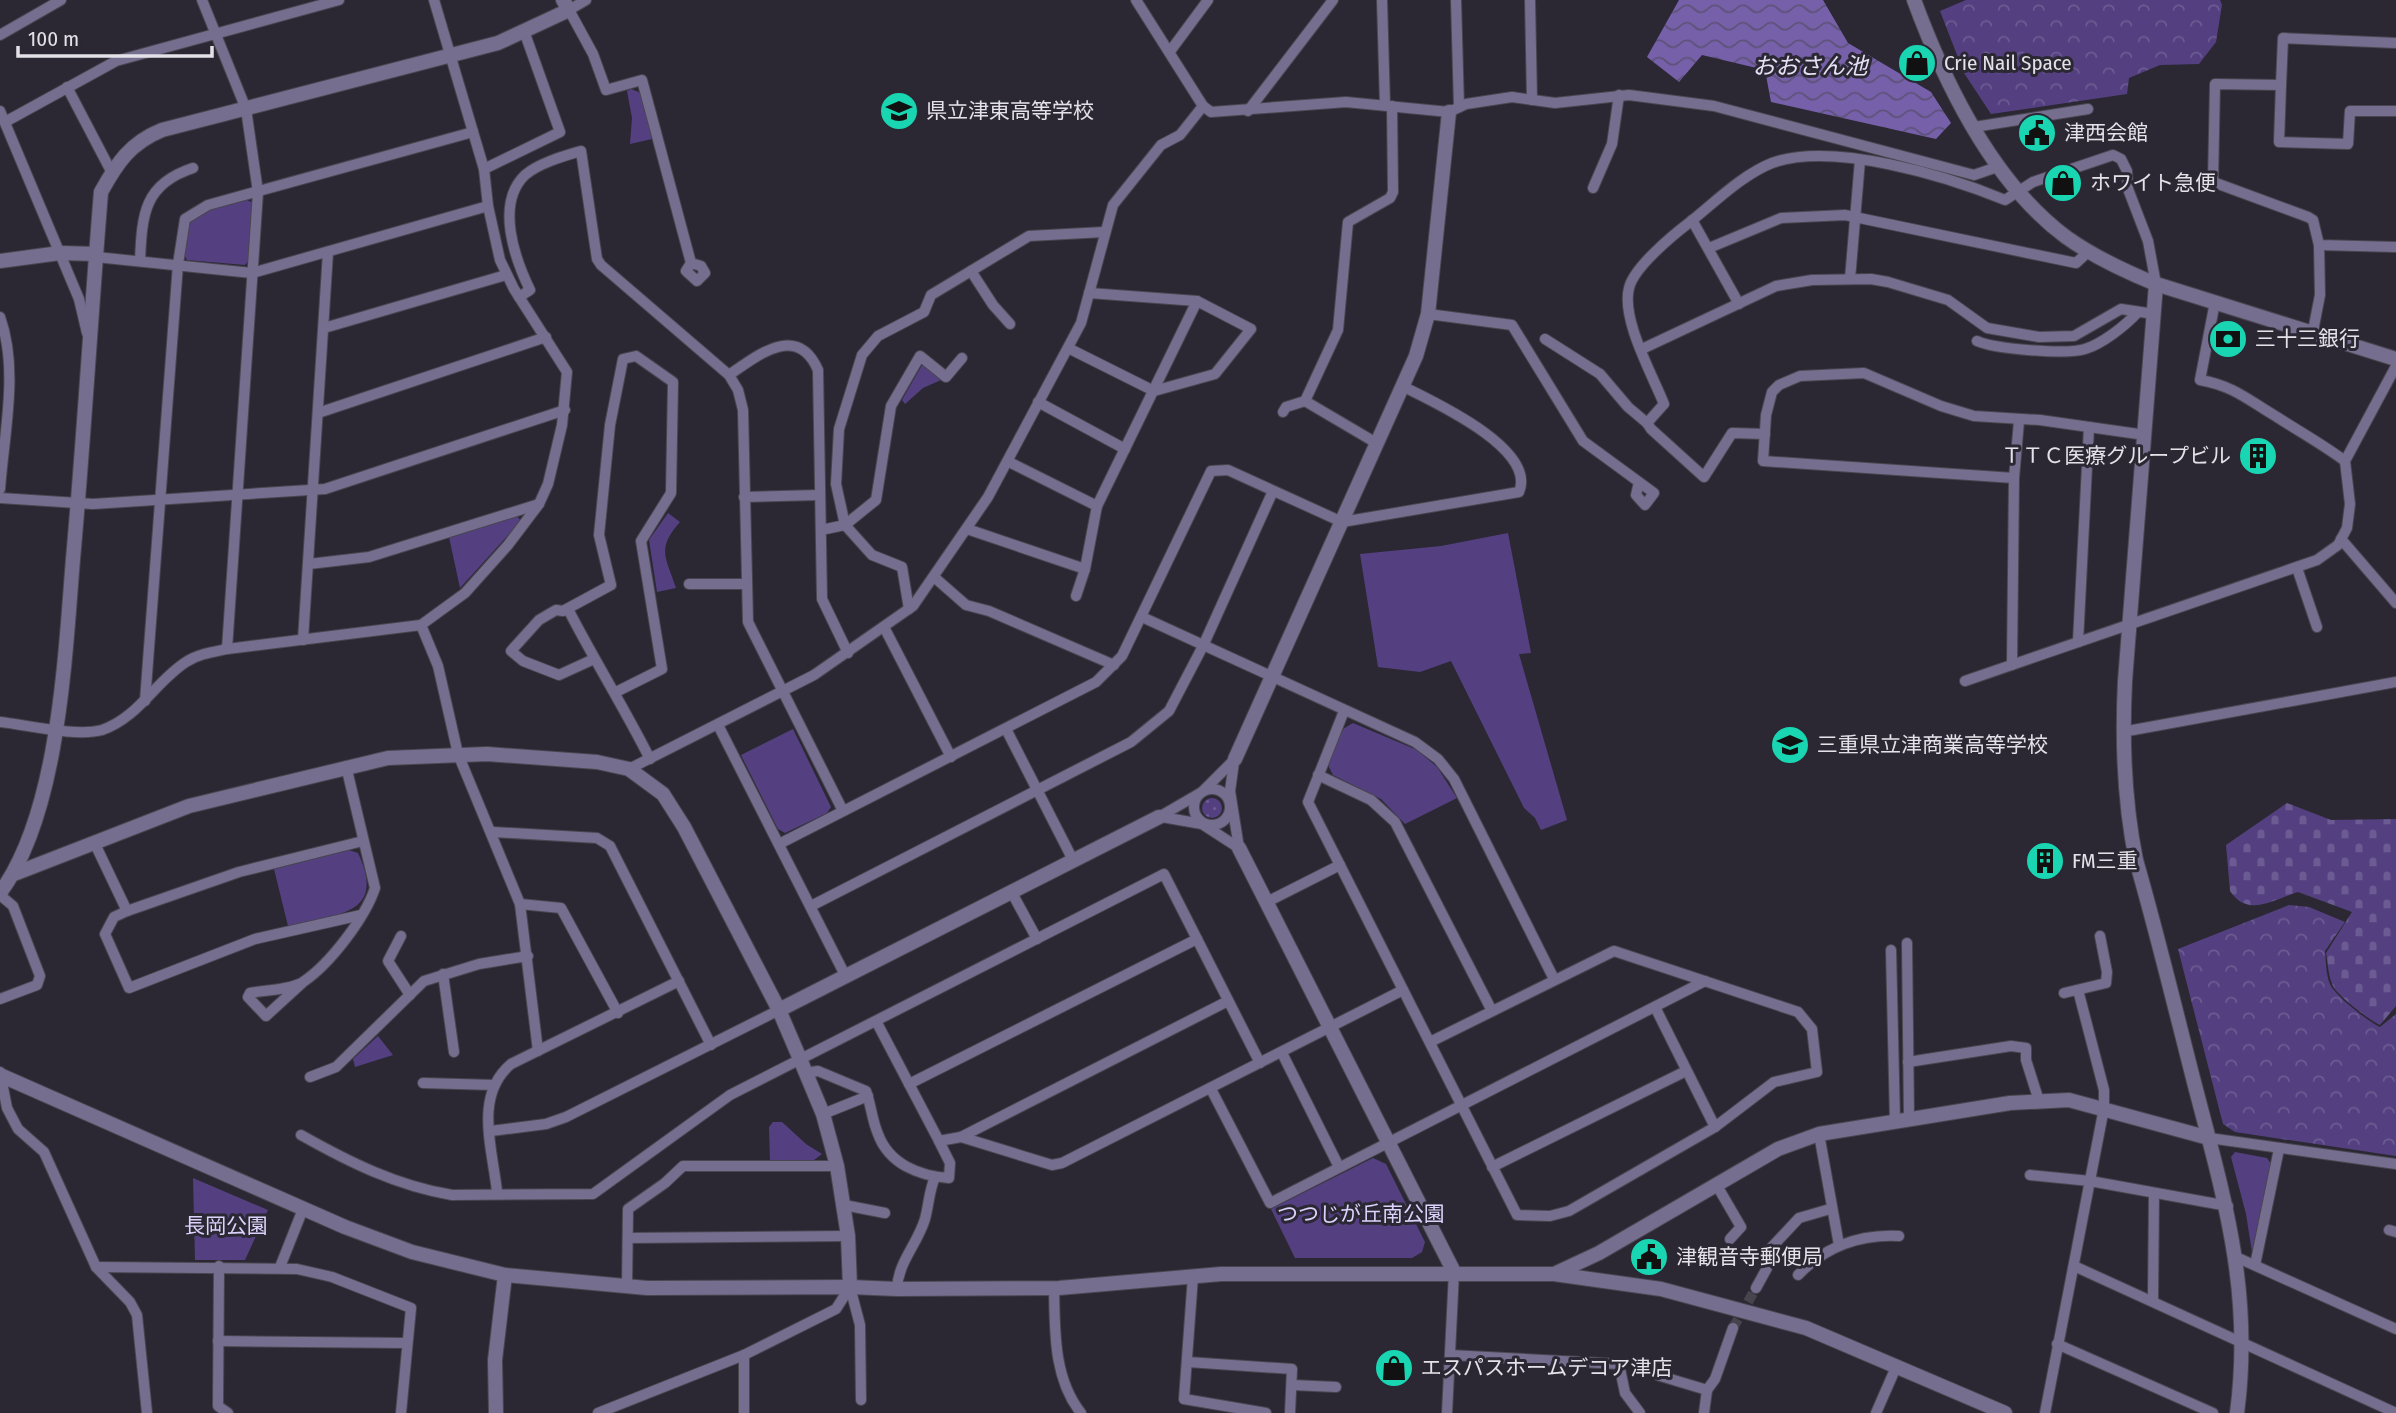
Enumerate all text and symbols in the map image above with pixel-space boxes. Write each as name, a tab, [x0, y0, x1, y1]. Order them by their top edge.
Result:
scale bar	[18, 14, 212, 58]
text: 100 m	[28, 26, 79, 52]
shop icon: Crie Nail Space	[1896, 42, 1938, 84]
place label: Crie Nail Space	[1944, 50, 2072, 76]
water label: おおさん池	[1753, 52, 1870, 80]
school or university icon: 県立津東高等学校	[878, 90, 920, 132]
place label: 県立津東高等学校	[926, 98, 1094, 124]
public building icon: 津西会館	[2016, 112, 2058, 154]
place label: 津西会館	[2064, 120, 2148, 146]
shop icon: ホワイト急便	[2042, 162, 2084, 204]
place label: ホワイト急便	[2090, 170, 2216, 196]
bank icon: 三十三銀行	[2207, 318, 2249, 360]
place label: 三十三銀行	[2255, 326, 2360, 352]
building icon: ＴＴＣ医療グループビル	[2237, 435, 2279, 477]
place label: ＴＴＣ医療グループビル	[2001, 443, 2231, 469]
school or university icon: 三重県立津商業高等学校	[1769, 724, 1811, 766]
place label: 三重県立津商業高等学校	[1817, 732, 2048, 758]
building icon: FM三重	[2024, 840, 2066, 882]
place label: FM三重	[2072, 848, 2138, 874]
park label: つつじが丘南公園	[1277, 1201, 1445, 1227]
park label: 長岡公園	[184, 1213, 268, 1239]
public building icon: 津観音寺郵便局	[1628, 1236, 1670, 1278]
place label: 津観音寺郵便局	[1676, 1244, 1823, 1270]
shop icon: エスパスホームデコア津店	[1373, 1347, 1415, 1389]
place label: エスパスホームデコア津店	[1421, 1355, 1672, 1381]

